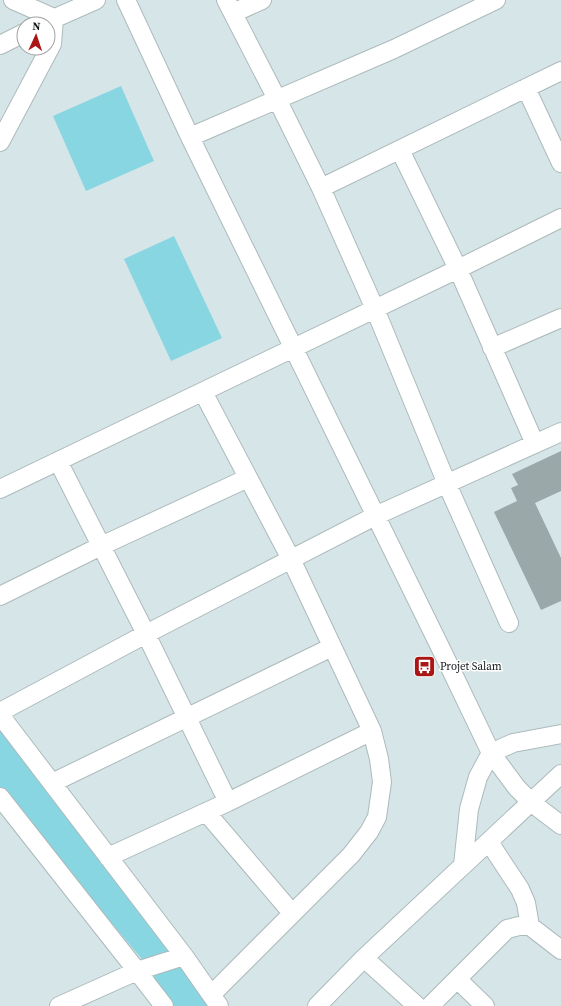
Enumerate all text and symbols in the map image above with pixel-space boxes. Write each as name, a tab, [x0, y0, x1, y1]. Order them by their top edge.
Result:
north arrow	[16, 16, 56, 56]
text: N	[32, 19, 41, 34]
bus stop icon: Projet Salam	[412, 653, 438, 679]
place label: Projet Salam	[440, 659, 502, 674]

